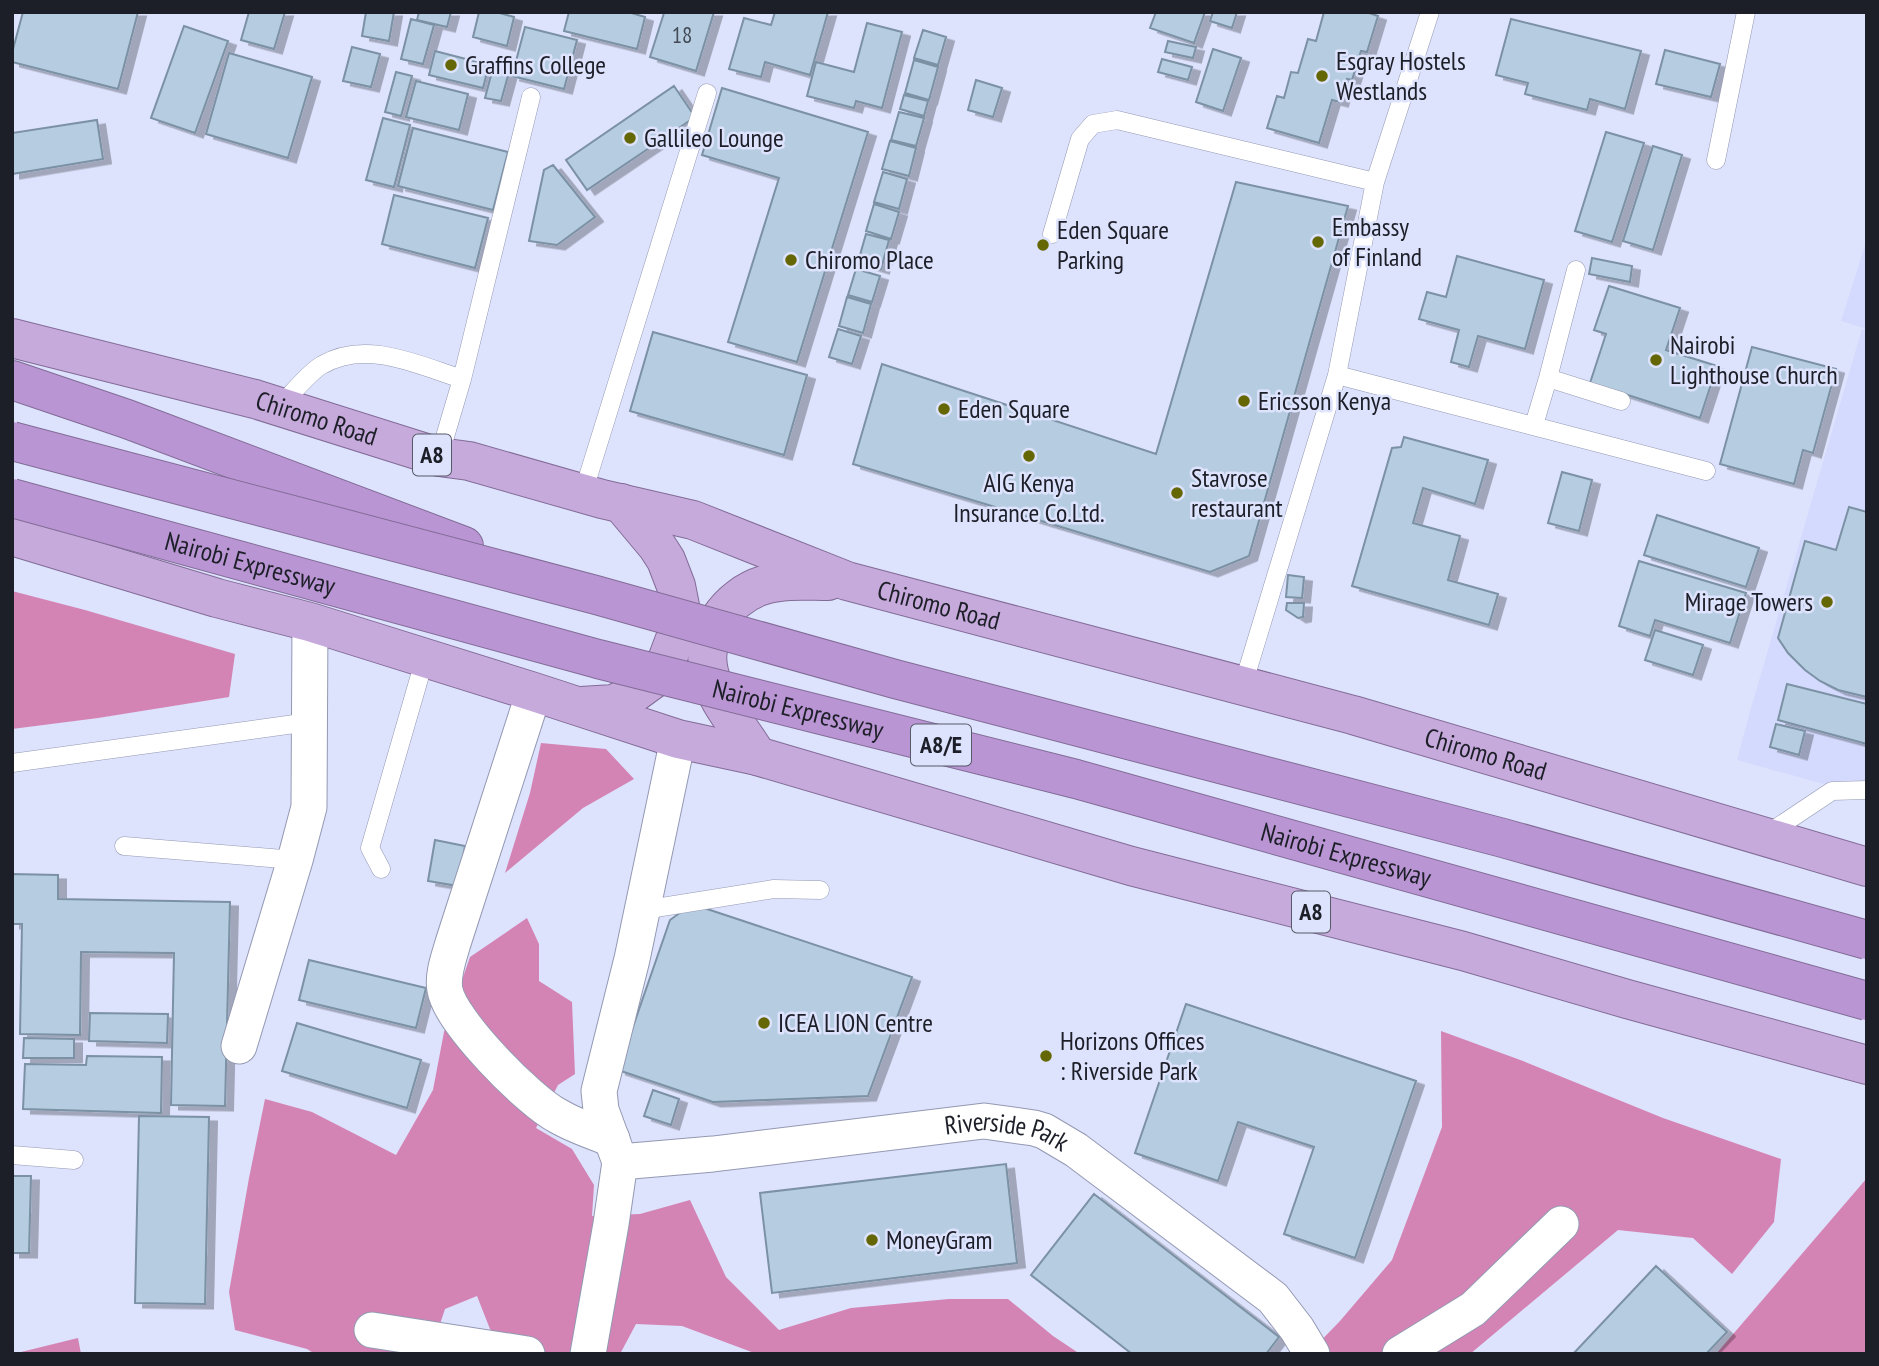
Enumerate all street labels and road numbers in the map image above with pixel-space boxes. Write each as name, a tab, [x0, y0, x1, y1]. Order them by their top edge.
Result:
street label: Chiromo Road	[252, 383, 381, 452]
road number: A8	[413, 434, 451, 476]
street label: Nairobi Expressway	[162, 524, 339, 602]
street label: Chiromo Road	[874, 573, 1004, 637]
street label: Nairobi Expressway	[709, 671, 887, 746]
street label: Chiromo Road	[1421, 720, 1551, 787]
road number: A8/E	[911, 724, 971, 766]
street label: Nairobi Expressway	[1257, 815, 1435, 894]
road number: A8	[1292, 891, 1330, 932]
street label: Riverside Park	[943, 1104, 1075, 1158]

